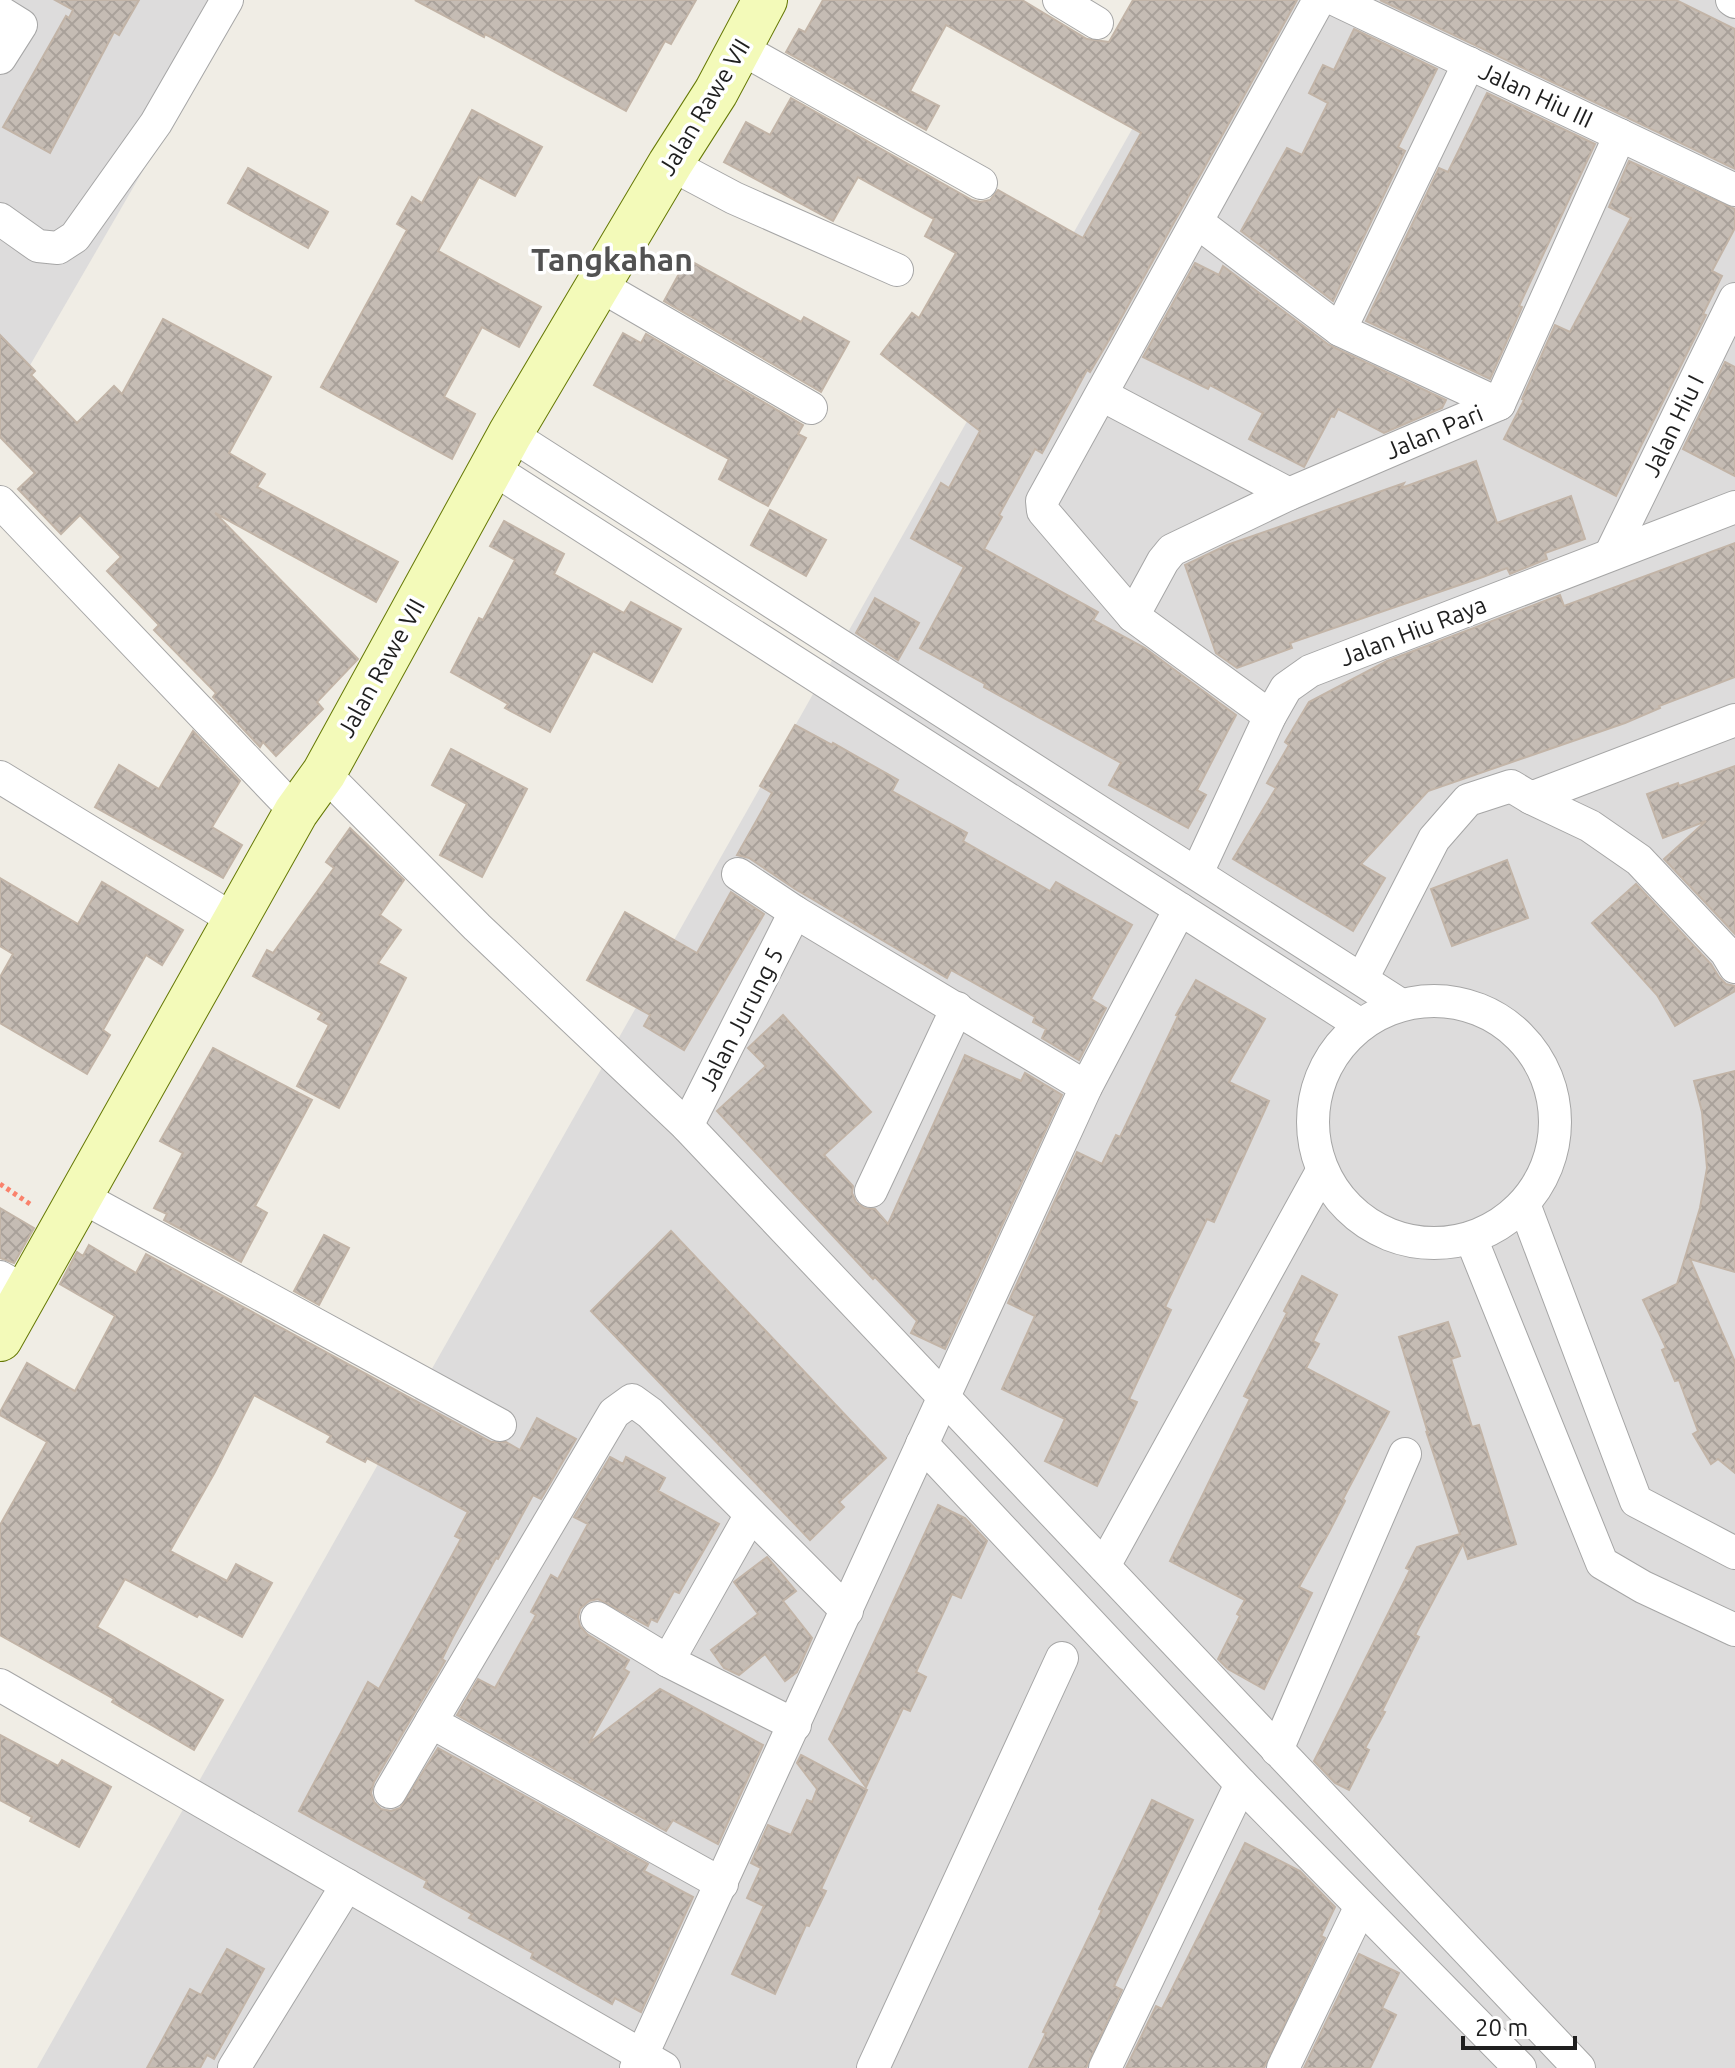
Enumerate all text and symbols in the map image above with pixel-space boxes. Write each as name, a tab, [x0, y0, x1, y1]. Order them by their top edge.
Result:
street label: Jalan Rawe VII	[653, 34, 755, 180]
street label: Jalan Hiu III	[1475, 57, 1597, 133]
district label: Tangkahan	[531, 241, 693, 277]
street label: Jalan Hiu I	[1637, 371, 1709, 481]
street label: Jalan Pari	[1381, 399, 1487, 465]
street label: Jalan Hiu Raya	[1336, 591, 1490, 671]
street label: Jalan Rawe VII	[332, 594, 430, 742]
street label: Jalan Jurung 5	[693, 943, 789, 1095]
scale bar	[1463, 2000, 1575, 2050]
text: 20 m	[1475, 2014, 1528, 2041]

